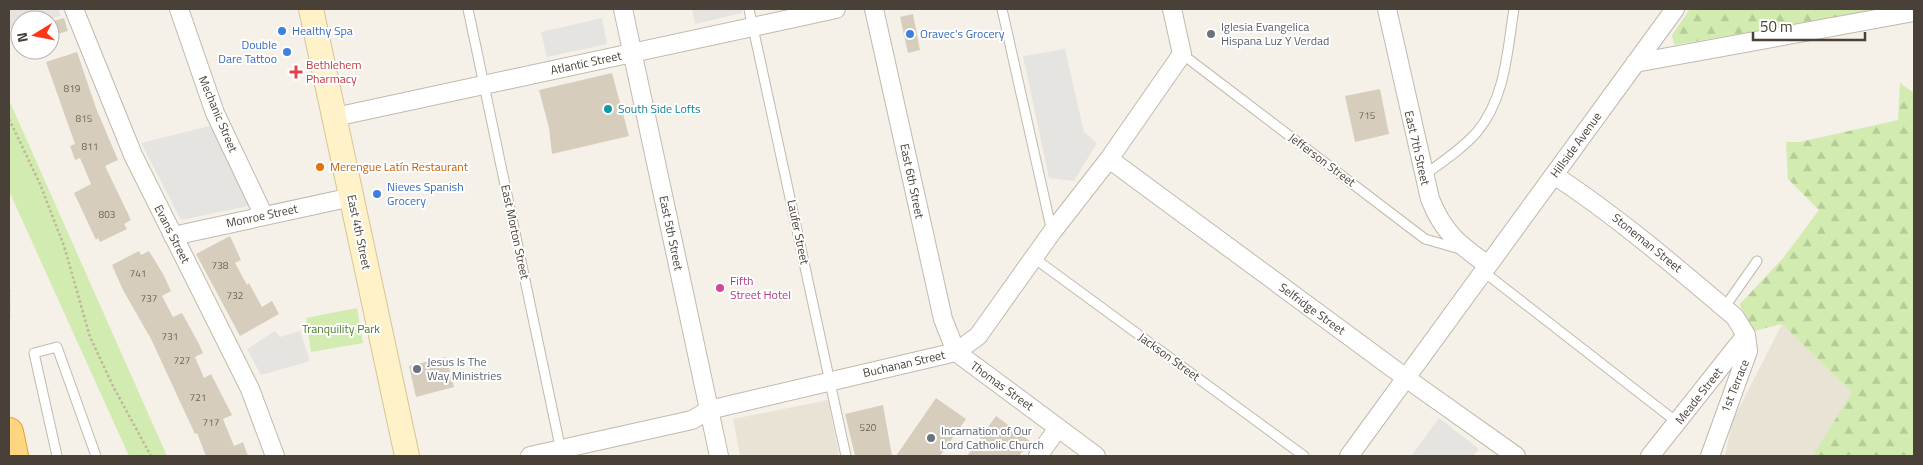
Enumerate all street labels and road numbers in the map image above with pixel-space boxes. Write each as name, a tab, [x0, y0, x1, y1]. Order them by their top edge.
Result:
street label: Atlantic Street	[549, 46, 624, 79]
street label: Mechanic Street	[194, 73, 243, 156]
street label: Hillside Avenue	[1545, 108, 1606, 181]
street label: East 7th Street	[1400, 109, 1435, 188]
street label: Jefferson Street	[1285, 128, 1360, 192]
street label: East 6th Street	[895, 142, 930, 221]
street label: East Morton Street	[496, 183, 535, 282]
street label: East 4th Street	[342, 193, 377, 272]
street label: East 5th Street	[654, 194, 689, 273]
street label: Monroe Street	[224, 198, 300, 232]
street label: Laufer Street	[782, 198, 815, 267]
street label: Evans Street	[149, 201, 196, 267]
street label: Stoneman Street	[1608, 208, 1687, 277]
street label: Selfridge Street	[1275, 278, 1350, 340]
street label: Jackson Street	[1134, 328, 1205, 386]
street label: Buchanan Street	[861, 345, 948, 382]
street label: Thomas Street	[967, 356, 1039, 416]
street label: 1st Terrace	[1715, 356, 1754, 415]
street label: Meade Street	[1670, 362, 1728, 428]

